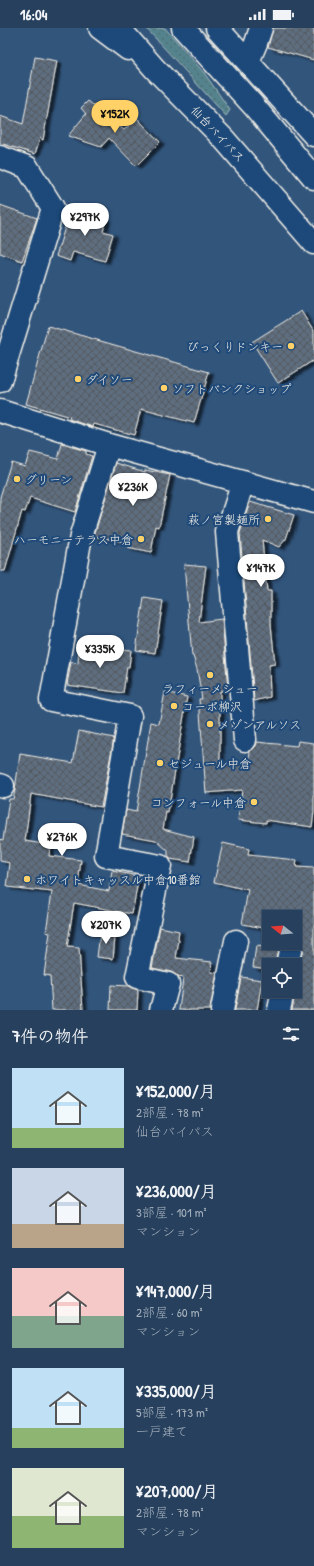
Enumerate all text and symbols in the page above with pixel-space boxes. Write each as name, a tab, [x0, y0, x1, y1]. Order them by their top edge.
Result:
text: 16:04	[20, 4, 47, 25]
pin: ¥152K	[87, 100, 143, 134]
street label: 仙台バイパス	[187, 102, 249, 166]
text: ¥152K	[100, 104, 130, 122]
pin: ¥297K	[57, 203, 113, 237]
text: ¥297K	[70, 207, 100, 225]
place label: びっくりドンキー	[187, 338, 283, 355]
marker: びっくりドンキー	[286, 341, 296, 351]
place label: ダイソー	[86, 371, 133, 388]
marker: ダイソー	[73, 374, 83, 384]
place label: ソフトバンクショップ	[172, 380, 292, 397]
marker: ソフトバンクショップ	[159, 383, 169, 393]
place label: グリーン	[25, 471, 72, 488]
pin: ¥236K	[105, 473, 161, 507]
marker: グリーン	[12, 474, 22, 484]
text: ¥236K	[118, 477, 148, 495]
place label: 萩ノ宮製麺所	[188, 511, 260, 528]
marker: 萩ノ宮製麺所	[263, 514, 273, 524]
place label: ハーモニーテラス中倉	[14, 531, 133, 548]
marker: ハーモニーテラス中倉	[136, 534, 146, 544]
pin: ¥147K	[233, 554, 289, 588]
text: ¥147K	[247, 558, 275, 576]
pin: ¥335K	[72, 635, 128, 669]
text: ¥335K	[85, 639, 115, 657]
marker: ラフィーメシュー	[205, 670, 215, 680]
place label: ラフィーメシュー	[162, 680, 258, 697]
place label: コーポ柳沢	[182, 698, 242, 715]
marker: コーポ柳沢	[169, 701, 179, 711]
place label: メゾンアルソス	[218, 716, 301, 733]
marker: メゾンアルソス	[205, 719, 215, 729]
place label: セジュール中倉	[168, 755, 251, 772]
marker: セジュール中倉	[155, 758, 165, 768]
place label: コンフォール中倉	[151, 794, 246, 811]
marker: コンフォール中倉	[249, 797, 259, 807]
pin: ¥276K	[34, 823, 90, 857]
text: ¥276K	[47, 827, 77, 845]
place label: ホワイトキャッスル中倉10番館	[35, 871, 201, 888]
marker: ホワイトキャッスル中倉10番館	[22, 874, 32, 884]
north arrow	[262, 910, 302, 950]
map controls	[262, 910, 302, 998]
pin: ¥207K	[78, 911, 134, 945]
text: ¥207K	[90, 915, 122, 933]
button: locate	[262, 958, 302, 998]
icon: filters	[280, 1023, 302, 1045]
text: 7件の物件	[12, 1024, 88, 1047]
text: ¥152,000/月	[136, 1079, 216, 1102]
icon: home	[44, 1084, 92, 1132]
text: 2部屋 · 78 m²	[136, 1103, 204, 1121]
text: 仙台バイパス	[136, 1122, 214, 1140]
text: ¥236,000/月	[136, 1179, 217, 1202]
icon: home	[44, 1184, 92, 1232]
text: 3部屋 · 101 m²	[136, 1203, 207, 1221]
text: マンション	[136, 1222, 200, 1240]
text: ¥147,000/月	[136, 1279, 215, 1302]
icon: home	[44, 1284, 92, 1332]
text: 2部屋 · 60 m²	[136, 1303, 203, 1321]
text: マンション	[136, 1322, 200, 1340]
text: ¥335,000/月	[136, 1379, 217, 1402]
icon: home	[44, 1384, 92, 1432]
text: 5部屋 · 173 m²	[136, 1403, 208, 1421]
text: 一戸建て	[136, 1422, 188, 1440]
text: ¥207,000/月	[136, 1479, 218, 1502]
icon: home	[44, 1484, 92, 1532]
text: 2部屋 · 78 m²	[136, 1503, 204, 1521]
text: マンション	[136, 1522, 200, 1540]

